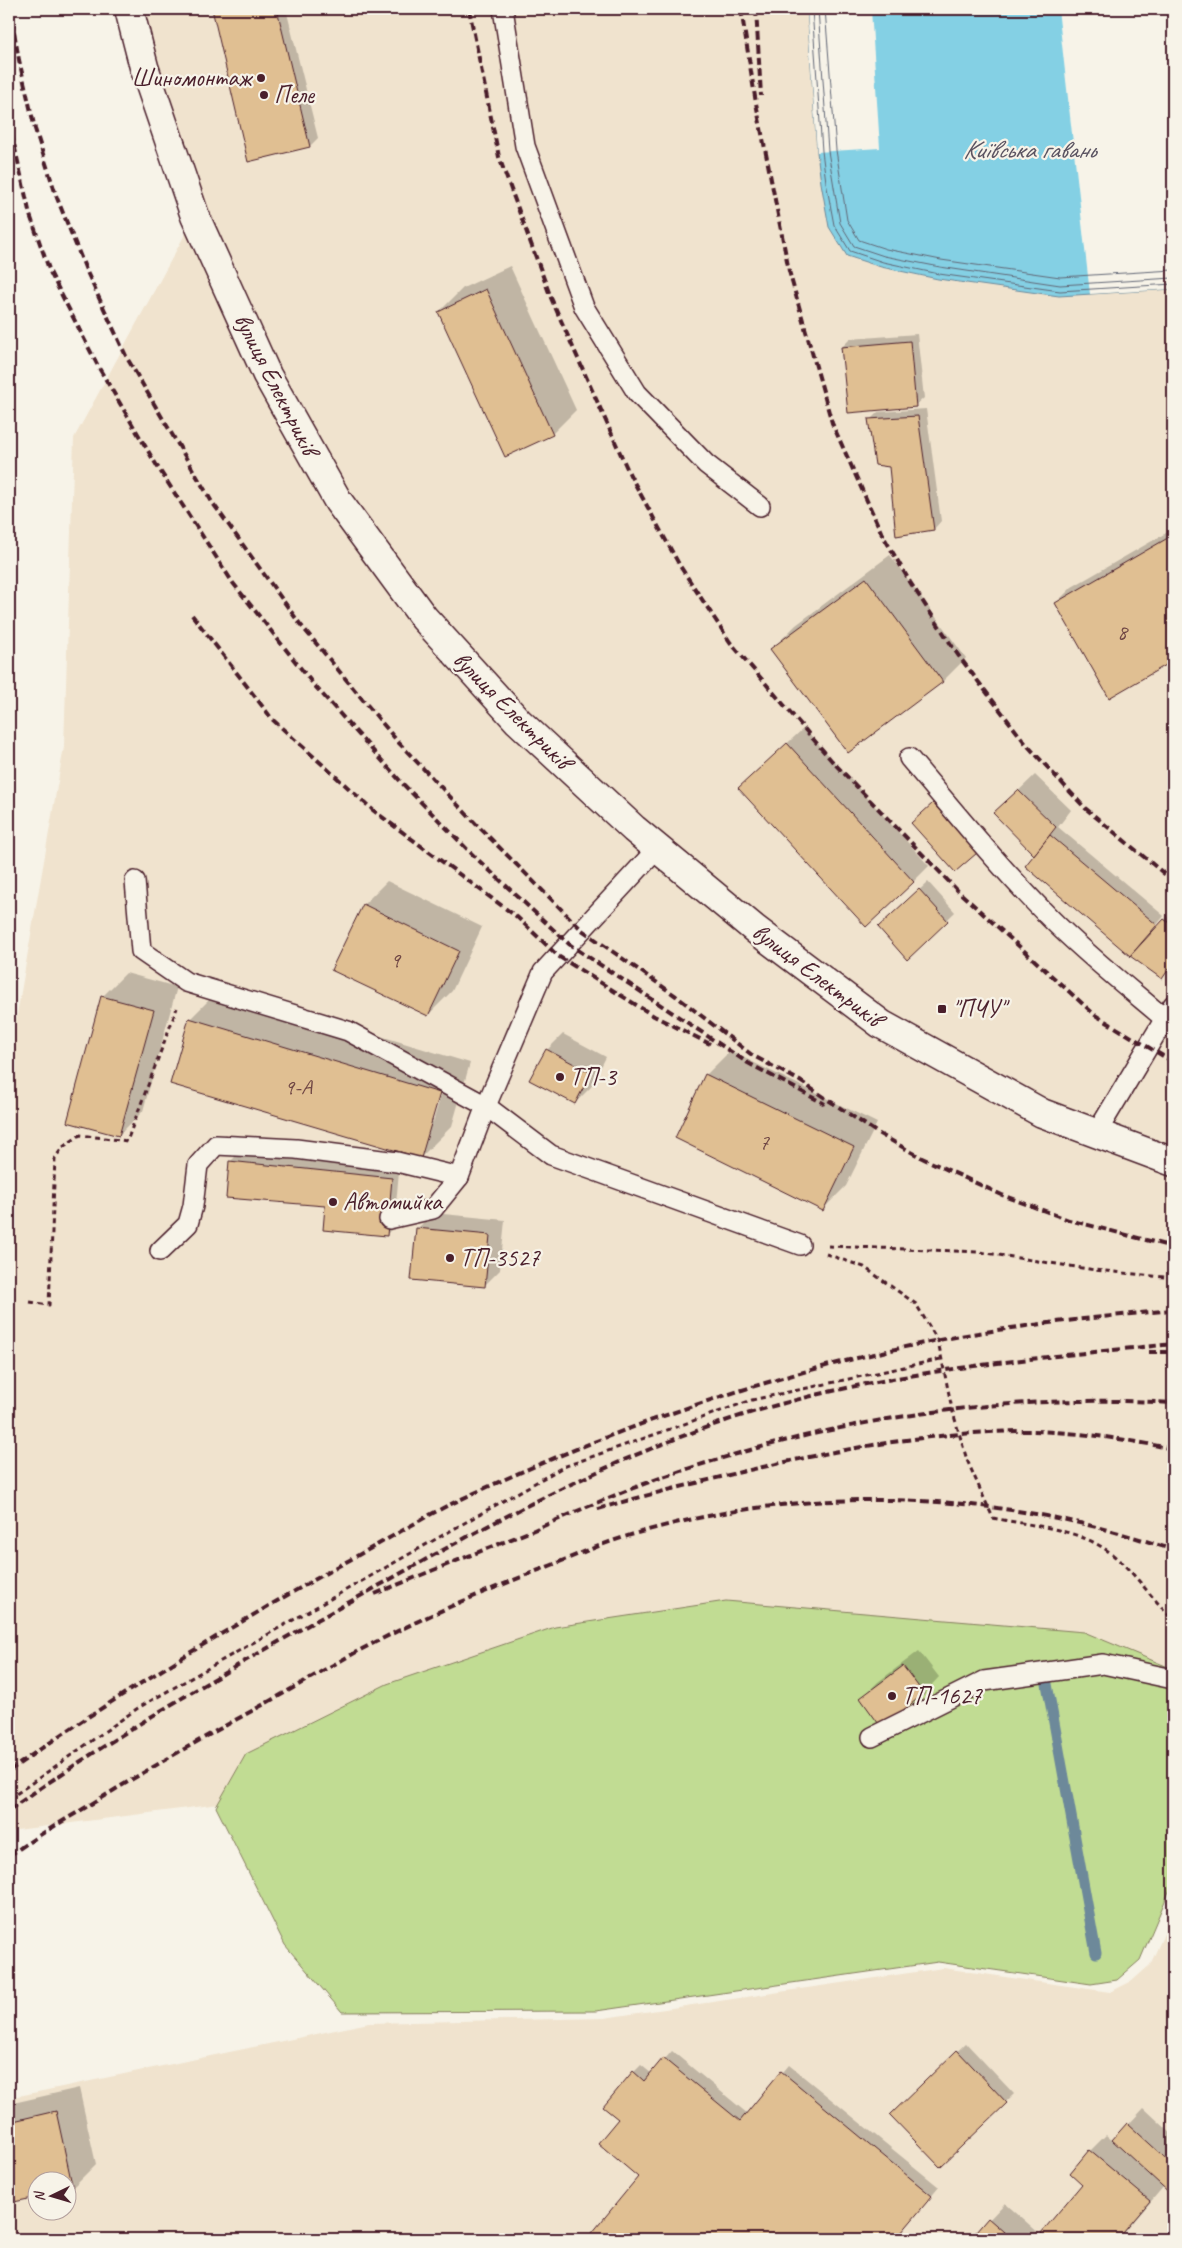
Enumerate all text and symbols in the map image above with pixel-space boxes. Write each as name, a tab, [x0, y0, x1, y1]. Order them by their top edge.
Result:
place label: Шиномонтаж	[132, 62, 253, 94]
marker: Шиномонтаж	[255, 72, 267, 84]
place label: Пеле	[274, 79, 316, 111]
marker: Пеле	[258, 89, 270, 101]
water label: Київська гавань	[963, 133, 1098, 166]
street label: вулиця Електриків	[227, 308, 328, 466]
house number: 8	[1117, 618, 1129, 646]
street label: вулиця Електриків	[446, 644, 582, 780]
street label: вулиця Електриків	[746, 916, 893, 1038]
house number: 9	[390, 946, 402, 974]
place label: "ПЧУ"	[952, 993, 1010, 1025]
marker: "ПЧУ"	[936, 1003, 948, 1015]
place label: ТП-3	[570, 1061, 618, 1093]
marker: ТП-3	[554, 1071, 566, 1083]
house number: 9-А	[284, 1073, 313, 1101]
house number: 7	[759, 1128, 770, 1156]
place label: Автомийка	[343, 1186, 444, 1218]
marker: Автомийка	[327, 1196, 339, 1208]
place label: ТП-3527	[460, 1242, 541, 1274]
marker: ТП-3527	[444, 1252, 456, 1264]
place label: ТП-1627	[902, 1680, 983, 1712]
marker: ТП-1627	[886, 1690, 898, 1702]
north arrow	[28, 2170, 78, 2220]
text: N	[30, 2190, 48, 2202]

